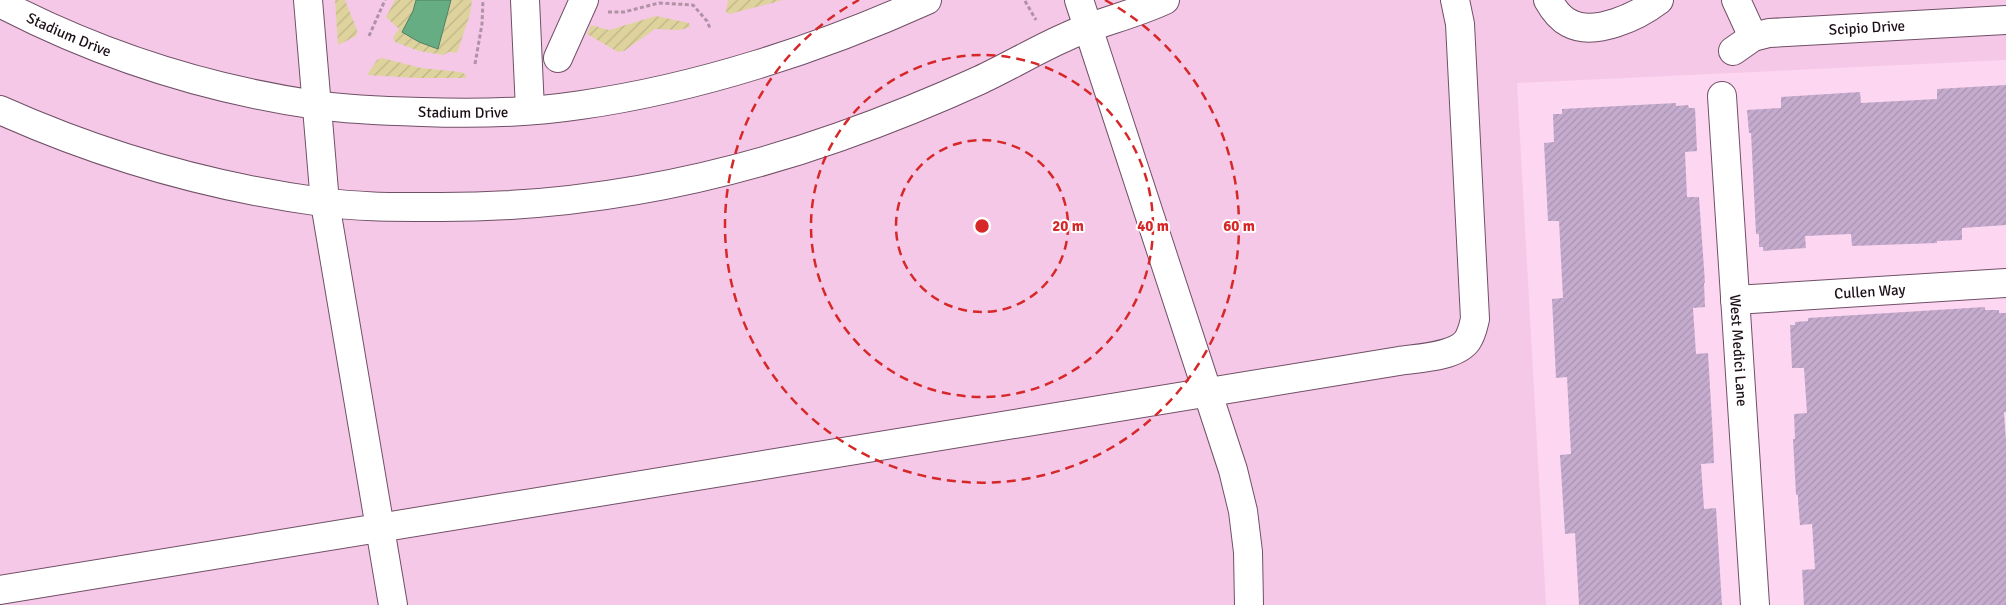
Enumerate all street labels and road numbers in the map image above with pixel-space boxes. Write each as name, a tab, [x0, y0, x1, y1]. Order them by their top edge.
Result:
street label: Stadium Drive	[24, 9, 114, 61]
street label: Scipio Drive	[1828, 17, 1906, 39]
street label: Stadium Drive	[418, 103, 509, 122]
street label: Cullen Way	[1834, 280, 1906, 303]
street label: West Medici Lane	[1726, 294, 1751, 407]

